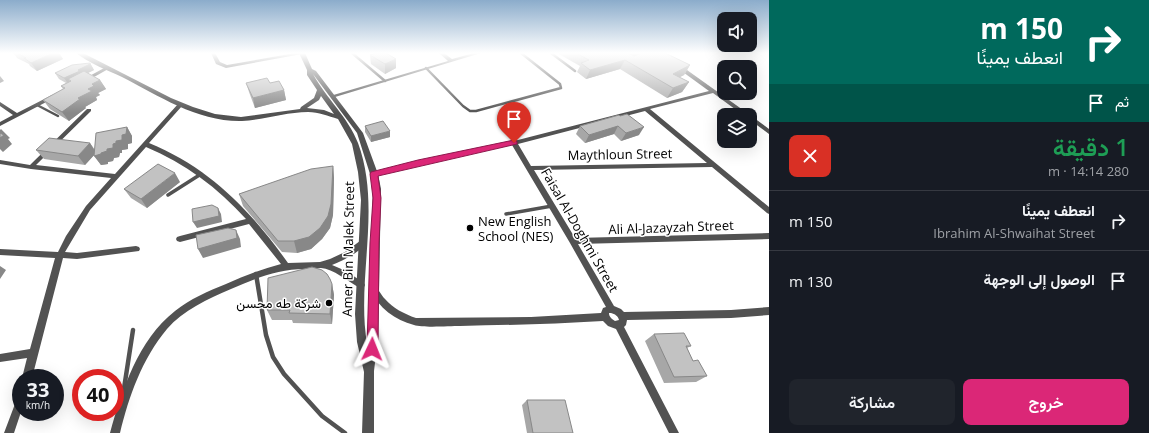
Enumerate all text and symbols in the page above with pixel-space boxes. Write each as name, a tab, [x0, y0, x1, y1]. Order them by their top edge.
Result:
text: 150 m	[980, 9, 1063, 47]
map controls	[717, 12, 757, 148]
button: sound	[717, 12, 757, 52]
icon: right	[1077, 16, 1129, 68]
text: انعطف يمينًا	[977, 45, 1063, 69]
button: search	[717, 60, 757, 100]
text: ثم	[1115, 91, 1129, 111]
icon: arrive	[1085, 92, 1107, 114]
pin	[497, 102, 531, 143]
icon: arrive	[503, 108, 525, 130]
button: layers	[717, 108, 757, 148]
text: 1 دقيقة	[1053, 130, 1129, 163]
button: close	[789, 135, 831, 177]
street label: Maythloun Street	[567, 144, 673, 164]
text: 280 m · 14:14	[1048, 162, 1129, 180]
street label: Faisal Al-Doghmi Street	[537, 165, 623, 296]
street label: Amer Bin Malek Street	[338, 181, 358, 317]
text: انعطف يمينًا	[1022, 200, 1095, 220]
icon: right	[1107, 210, 1129, 232]
text: 150 m	[789, 211, 833, 231]
place label: New English School (NES)	[478, 212, 554, 245]
street label: Ali Al-Jazayzah Street	[608, 216, 734, 238]
marker: New English School (NES)	[465, 223, 475, 233]
text: Ibrahim Al-Shwaihat Street	[933, 224, 1095, 242]
text: الوصول إلى الوجهة	[984, 269, 1095, 289]
icon: arrive	[1107, 270, 1129, 292]
text: 130 m	[789, 271, 833, 291]
place label: شركة طه محسن	[236, 294, 321, 312]
marker: شركة طه محسن	[324, 298, 334, 308]
position arrow	[351, 328, 393, 370]
speed limit sign: 40	[72, 369, 124, 421]
text: 33	[27, 376, 49, 403]
button: مشاركة	[789, 379, 955, 425]
button: خروج	[963, 379, 1129, 425]
text: km/h	[26, 398, 50, 412]

